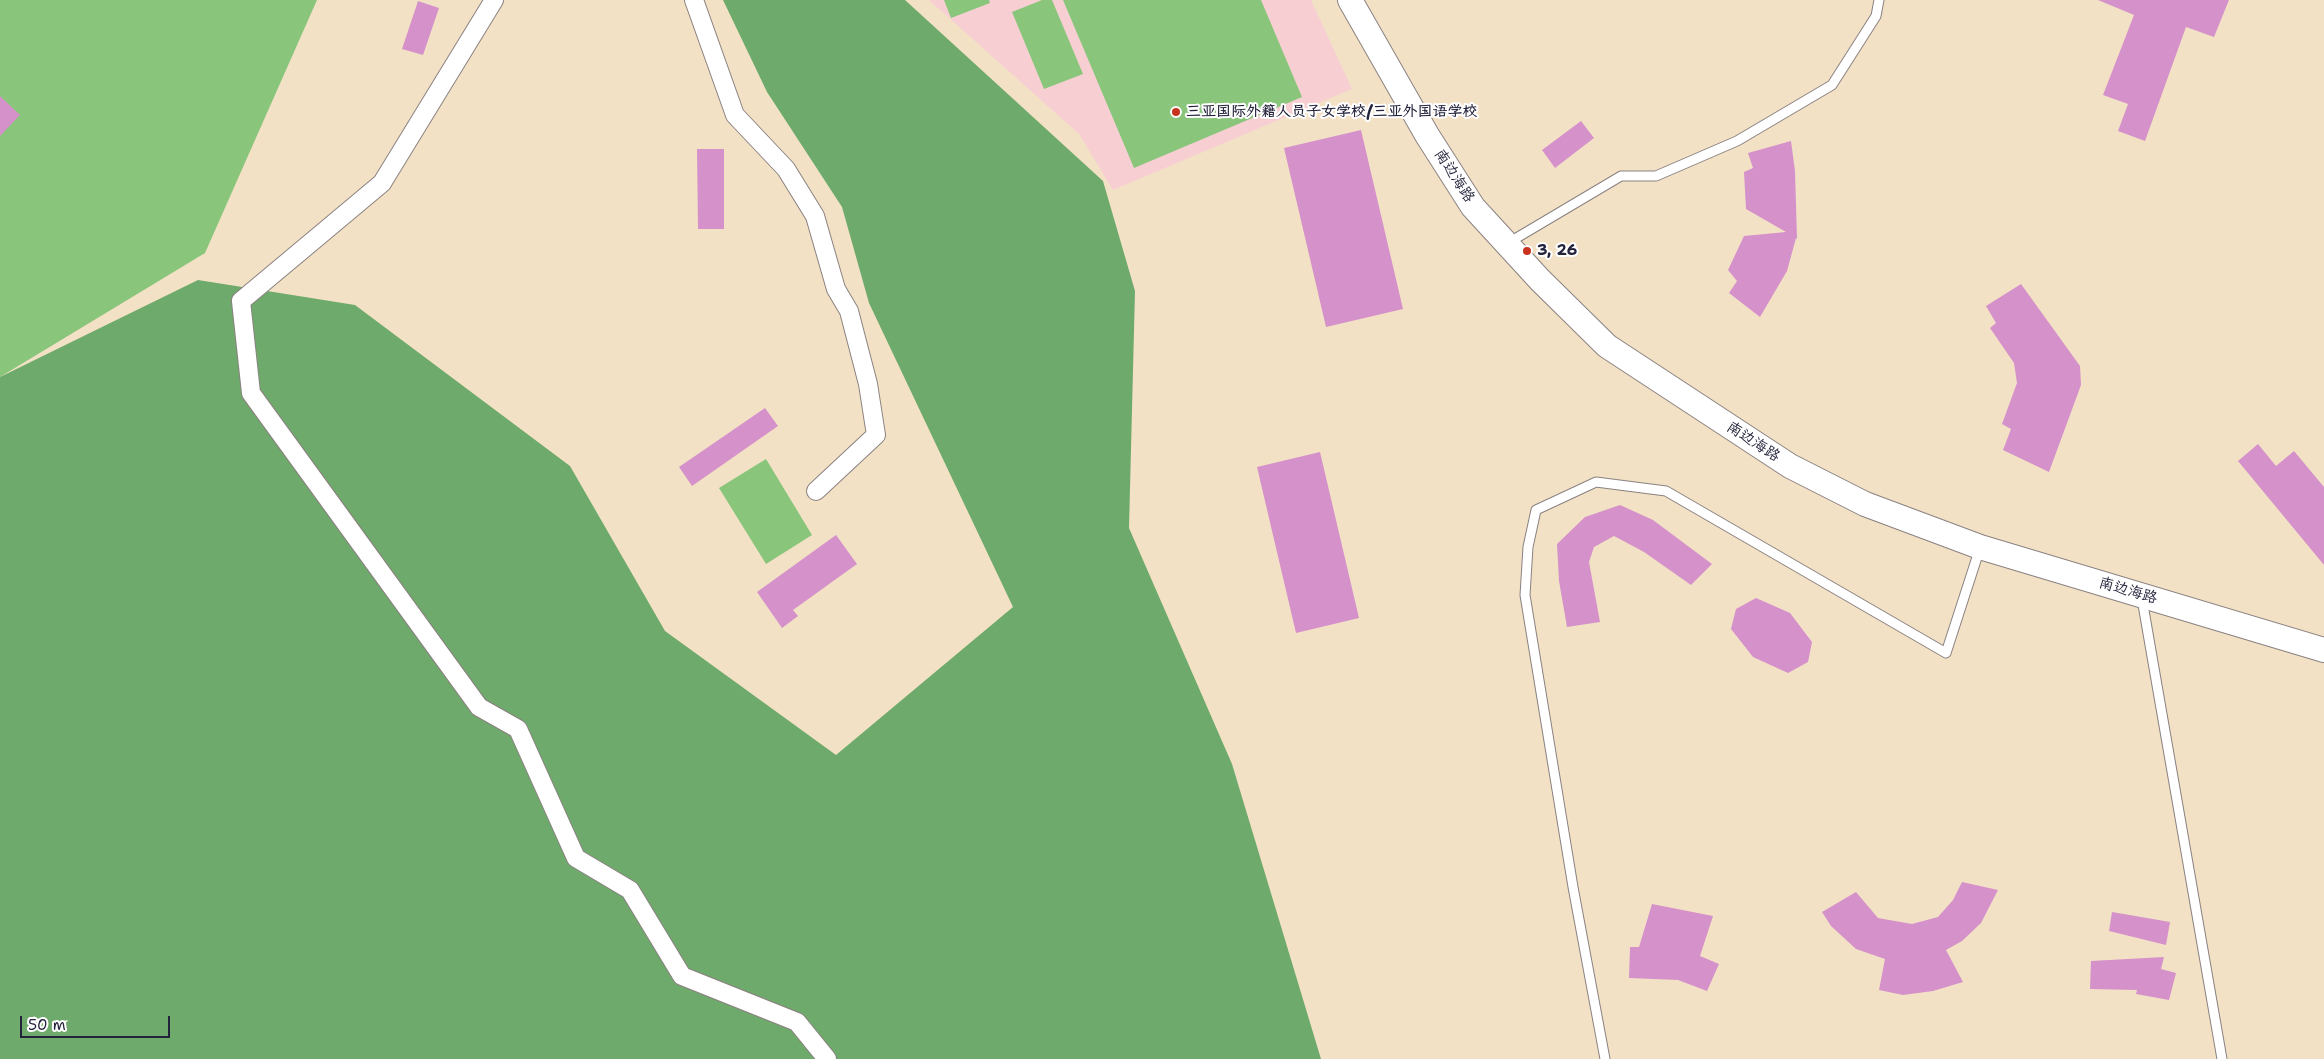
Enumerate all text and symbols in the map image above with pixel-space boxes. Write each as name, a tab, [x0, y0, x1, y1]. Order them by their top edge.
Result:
place label: 三亚国际外籍人员子女学校/三亚外国语学校	[1186, 103, 1477, 121]
marker: 三亚国际外籍人员子女学校/三亚外国语学校	[1170, 106, 1182, 118]
street label: 南边海路	[1430, 146, 1478, 206]
place label: 3, 26	[1537, 242, 1577, 260]
marker: 3, 26	[1521, 245, 1533, 257]
street label: 南边海路	[1723, 418, 1783, 466]
street label: 南边海路	[2097, 574, 2159, 608]
scale bar	[22, 1006, 172, 1038]
text: 50 m	[28, 1015, 66, 1035]

